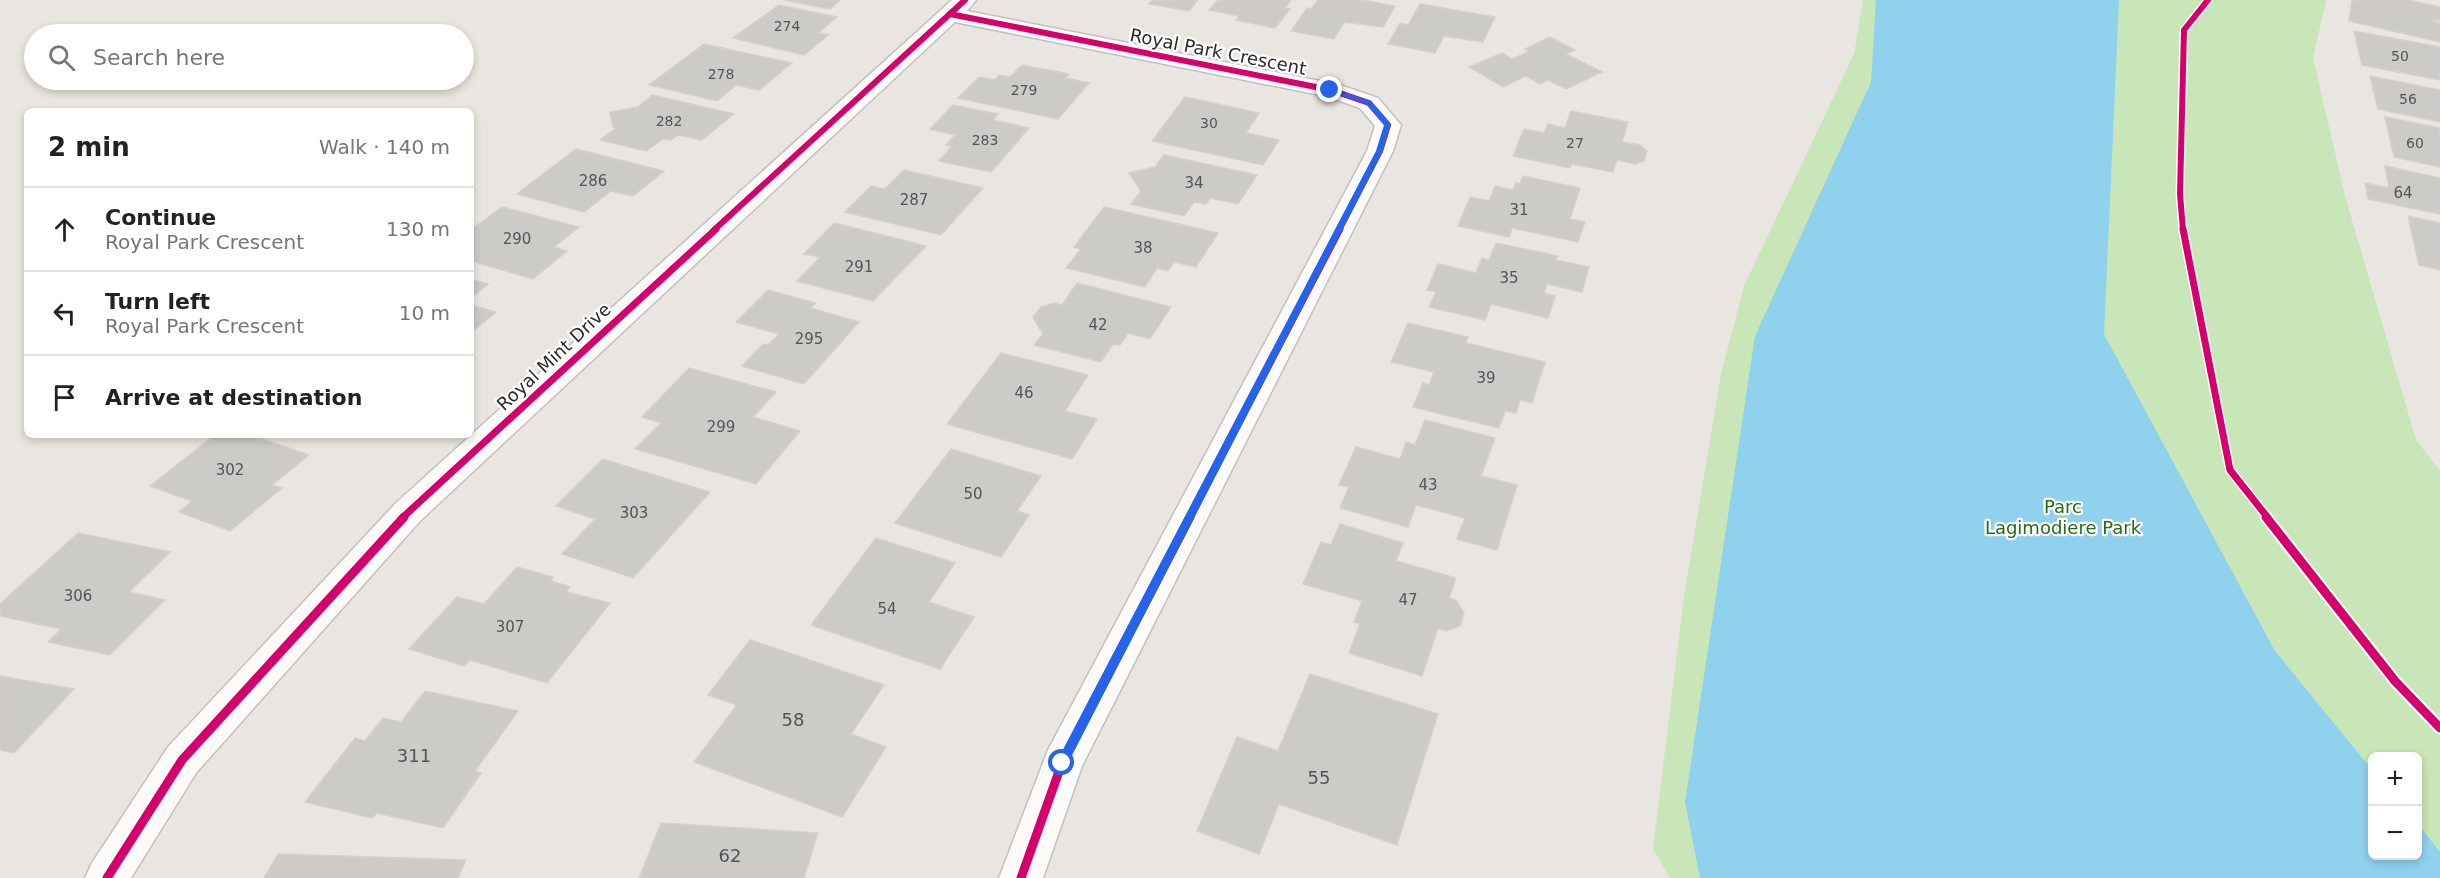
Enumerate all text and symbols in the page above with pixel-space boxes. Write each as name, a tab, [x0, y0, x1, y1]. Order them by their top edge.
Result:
house number: 274	[774, 18, 800, 34]
search box	[24, 24, 474, 90]
street label: Royal Park Crescent	[1128, 24, 1308, 79]
icon: search	[45, 41, 78, 74]
text: Search here	[93, 45, 225, 70]
house number: 50	[2391, 48, 2409, 64]
house number: 278	[708, 66, 734, 82]
route end	[1316, 76, 1342, 102]
house number: 279	[1011, 82, 1037, 98]
house number: 56	[2399, 91, 2417, 107]
house number: 282	[656, 113, 682, 129]
house number: 30	[1200, 115, 1218, 131]
text: 2 min	[48, 132, 130, 162]
house number: 283	[972, 132, 998, 148]
text: Walk · 140 m	[319, 135, 450, 159]
house number: 27	[1566, 135, 1584, 151]
house number: 60	[2406, 135, 2424, 151]
house number: 286	[579, 172, 607, 190]
house number: 34	[1184, 174, 1204, 192]
house number: 64	[2393, 184, 2413, 202]
house number: 287	[900, 191, 928, 209]
house number: 31	[1509, 201, 1529, 219]
text: Continue	[105, 205, 216, 230]
icon: ahead	[48, 213, 81, 246]
text: 130 m	[386, 217, 450, 241]
text: Royal Park Crescent	[105, 230, 304, 254]
house number: 290	[503, 230, 531, 248]
house number: 38	[1133, 239, 1153, 257]
house number: 291	[845, 258, 873, 276]
house number: 35	[1499, 269, 1519, 287]
text: Turn left	[105, 289, 210, 314]
icon: left	[48, 297, 81, 330]
street label: Royal Mint Drive	[492, 299, 615, 415]
text: 10 m	[399, 301, 450, 325]
text: Royal Park Crescent	[105, 314, 304, 338]
house number: 42	[1088, 316, 1108, 334]
house number: 295	[795, 330, 823, 348]
house number: 39	[1476, 369, 1496, 387]
icon: arrive	[48, 381, 81, 414]
house number: 46	[1014, 384, 1034, 402]
text: Arrive at destination	[105, 385, 362, 410]
house number: 299	[707, 418, 735, 436]
house number: 302	[216, 461, 244, 479]
house number: 43	[1418, 476, 1438, 494]
house number: 50	[963, 485, 983, 503]
park label: Parc Lagimodiere Park	[1985, 496, 2142, 538]
house number: 303	[620, 504, 648, 522]
house number: 306	[64, 587, 92, 605]
house number: 47	[1398, 591, 1418, 609]
house number: 54	[877, 600, 897, 618]
house number: 307	[496, 618, 524, 636]
house number: 58	[782, 709, 804, 730]
house number: 311	[397, 745, 431, 766]
route start	[1048, 749, 1074, 775]
map controls	[2368, 752, 2422, 860]
button: +	[2368, 752, 2422, 806]
house number: 55	[1308, 767, 1330, 788]
button: −	[2368, 806, 2422, 860]
house number: 62	[719, 845, 741, 866]

